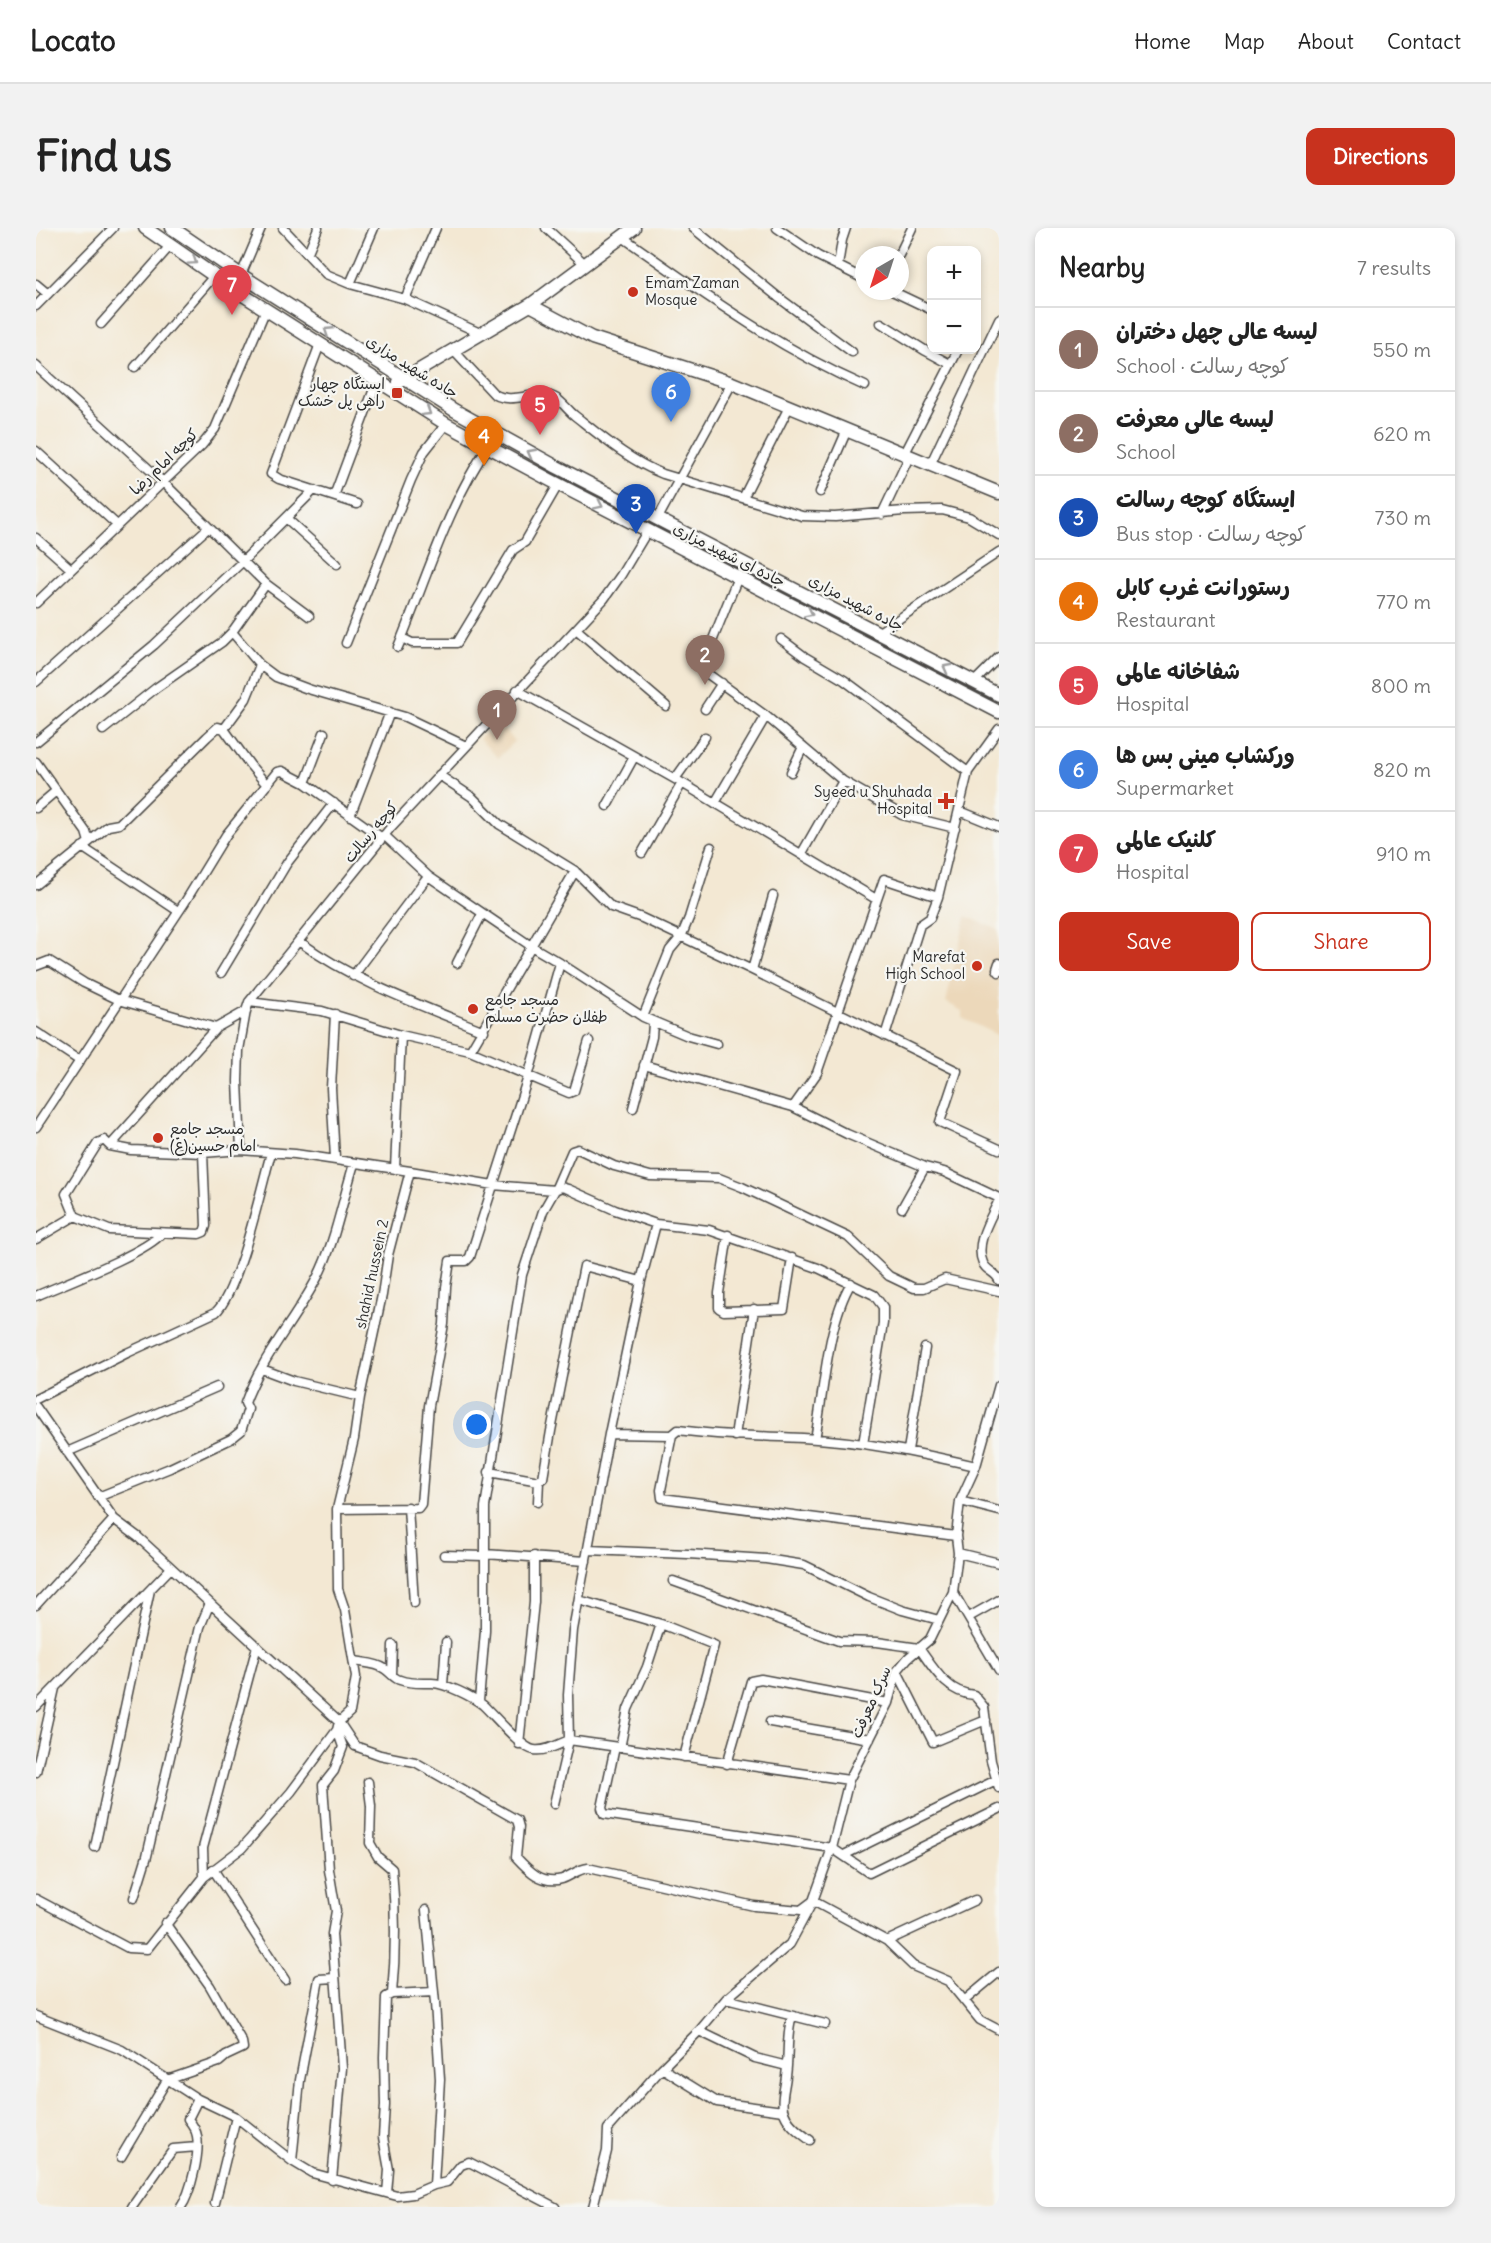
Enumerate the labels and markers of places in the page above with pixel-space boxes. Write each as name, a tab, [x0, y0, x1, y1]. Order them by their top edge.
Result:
pin: 7	[212, 266, 252, 315]
place label: Emam Zaman Mosque	[645, 273, 740, 309]
marker: Emam Zaman Mosque	[626, 285, 640, 299]
pin: 6	[652, 372, 690, 422]
place label: ایستگاه چهار راهی پل خشک	[298, 374, 385, 411]
marker: ایستگاه چهار راهی پل خشک	[390, 386, 404, 400]
pin: 5	[520, 386, 560, 435]
pin: 4	[464, 416, 504, 466]
pin: 3	[616, 484, 656, 534]
pin: 2	[686, 636, 724, 685]
pin: 1	[478, 690, 516, 740]
place label: Syeed u Shuhada Hospital	[814, 782, 932, 818]
marker: Syeed u Shuhada Hospital	[937, 792, 955, 810]
place label: Marefat High School	[885, 947, 965, 983]
marker: Marefat High School	[970, 959, 984, 973]
place label: مسجد جامع طفلان حضرت مسلم	[485, 990, 607, 1029]
marker: مسجد جامع طفلان حضرت مسلم	[466, 1002, 480, 1016]
place label: مسجد جامع امام حسین(ع)	[170, 1119, 256, 1157]
marker: مسجد جامع امام حسین(ع)	[151, 1131, 165, 1145]

